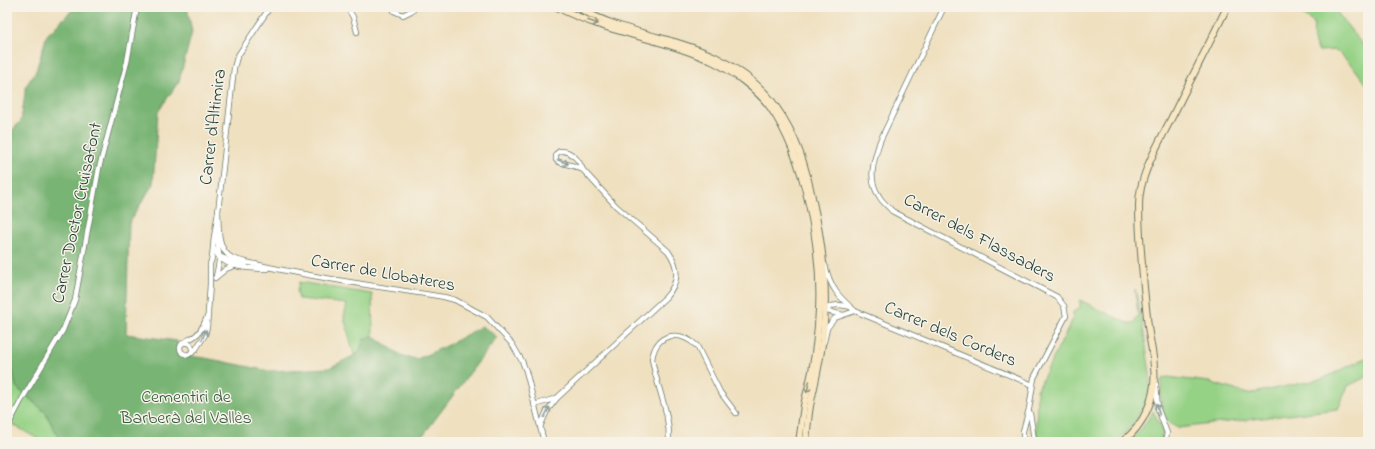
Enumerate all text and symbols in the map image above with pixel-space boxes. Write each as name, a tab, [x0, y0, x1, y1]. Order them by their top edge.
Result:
one-way arrow	[586, 19, 598, 27]
street label: Carrer d'Altimira	[194, 67, 234, 187]
street label: Carrer Doctor Cruisafont	[46, 120, 110, 306]
one-way arrow	[556, 159, 569, 166]
street label: Carrer dels Flassaders	[898, 188, 1060, 290]
street label: Carrer de Llobateres	[309, 249, 457, 299]
street label: Carrer dels Corders	[880, 295, 1020, 375]
one-way arrow	[200, 330, 208, 342]
one-way arrow	[804, 380, 812, 393]
park label: Cementiri de Barberà del Vallès	[119, 385, 252, 432]
one-way arrow	[1154, 403, 1162, 416]
one-way arrow	[544, 406, 552, 418]

